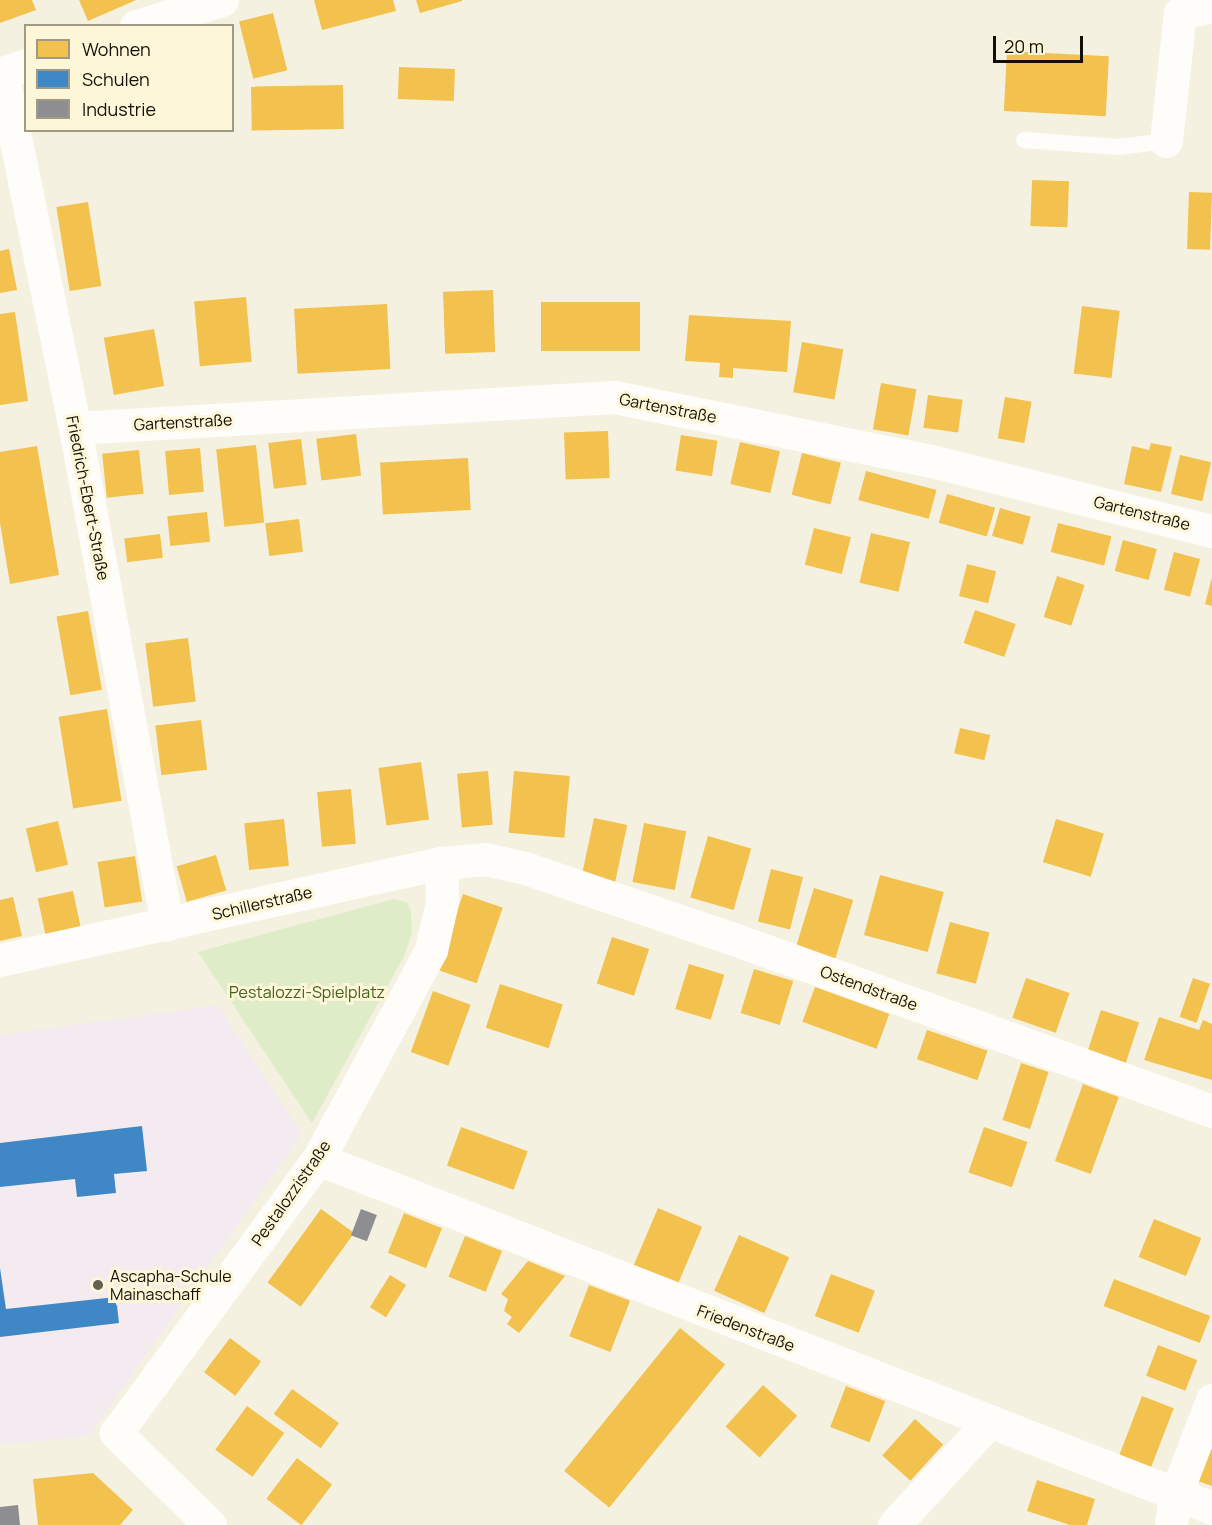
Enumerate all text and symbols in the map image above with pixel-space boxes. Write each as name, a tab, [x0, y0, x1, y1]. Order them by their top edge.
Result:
legend	[24, 24, 234, 132]
scale bar	[996, 24, 1086, 62]
text: 20 m	[1004, 34, 1044, 58]
text: Wohnen	[82, 37, 151, 61]
text: Schulen	[82, 67, 150, 91]
text: Industrie	[82, 97, 156, 121]
street label: Gartenstraße	[618, 389, 718, 427]
street label: Gartenstraße	[133, 410, 233, 434]
street label: Friedrich-Ebert-Straße	[63, 414, 113, 582]
street label: Gartenstraße	[1092, 492, 1192, 534]
street label: Schillerstraße	[210, 882, 314, 924]
street label: Ostendstraße	[818, 962, 920, 1014]
park label: Pestalozzi-Spielplatz	[229, 982, 385, 1002]
street label: Pestalozzistraße	[247, 1137, 335, 1249]
place label: Ascapha-Schule Mainaschaff	[110, 1266, 232, 1304]
marker: Ascapha-Schule Mainaschaff	[91, 1278, 105, 1292]
street label: Friedenstraße	[694, 1301, 798, 1355]

